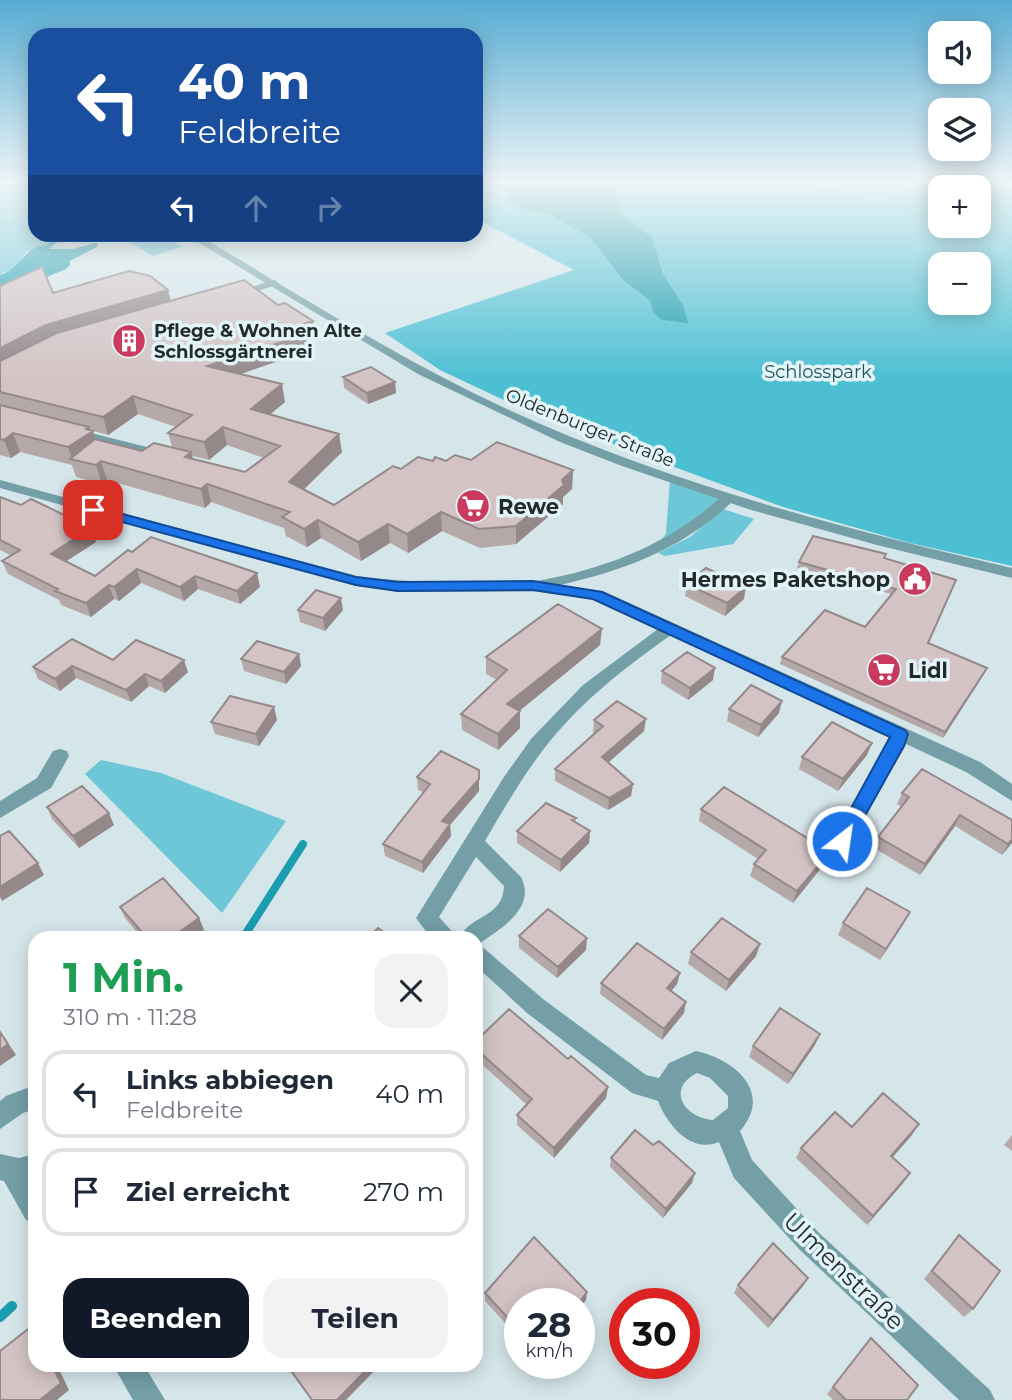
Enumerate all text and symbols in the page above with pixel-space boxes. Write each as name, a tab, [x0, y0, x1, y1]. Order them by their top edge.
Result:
map controls	[928, 21, 991, 315]
button: sound	[928, 21, 991, 84]
text: 40 m	[178, 52, 310, 111]
icon: left	[63, 56, 154, 147]
button: layers	[928, 98, 991, 161]
text: Feldbreite	[178, 112, 341, 151]
button: +	[928, 175, 991, 238]
icon: left	[164, 189, 202, 227]
icon: ahead	[237, 189, 275, 227]
icon: right	[310, 189, 348, 227]
button: −	[928, 252, 991, 315]
place label: Pflege & Wohnen Alte Schlossgärtnerei	[154, 320, 362, 363]
building icon: Pflege & Wohnen Alte Schlossgärtnerei	[110, 322, 148, 360]
park label: Schlosspark	[764, 361, 872, 383]
street label: Oldenburger Straße	[502, 384, 678, 472]
pin	[63, 480, 123, 540]
supermarket icon: Rewe	[454, 487, 492, 525]
icon: arrive	[74, 491, 112, 529]
place label: Rewe	[498, 494, 559, 519]
public building icon: Hermes Paketshop	[896, 560, 934, 598]
place label: Hermes Paketshop	[681, 567, 890, 592]
supermarket icon: Lidl	[865, 651, 903, 689]
place label: Lidl	[908, 658, 948, 683]
position arrow	[805, 804, 879, 878]
text: 1 Min.	[63, 951, 184, 1003]
button: close	[374, 954, 448, 1028]
text: 310 m · 11:28	[63, 1003, 197, 1031]
text: Links abbiegen	[126, 1064, 334, 1096]
icon: left	[67, 1075, 105, 1113]
text: 40 m	[375, 1078, 444, 1110]
text: Feldbreite	[126, 1096, 243, 1124]
icon: arrive	[67, 1173, 105, 1211]
text: Ziel erreicht	[126, 1176, 290, 1208]
text: 270 m	[363, 1176, 444, 1208]
street label: Ulmenstraße	[778, 1206, 910, 1336]
button: Beenden	[63, 1278, 249, 1358]
button: Teilen	[263, 1278, 448, 1358]
speed limit sign: 30	[609, 1288, 700, 1379]
text: 28	[528, 1303, 571, 1346]
text: km/h	[525, 1340, 574, 1362]

